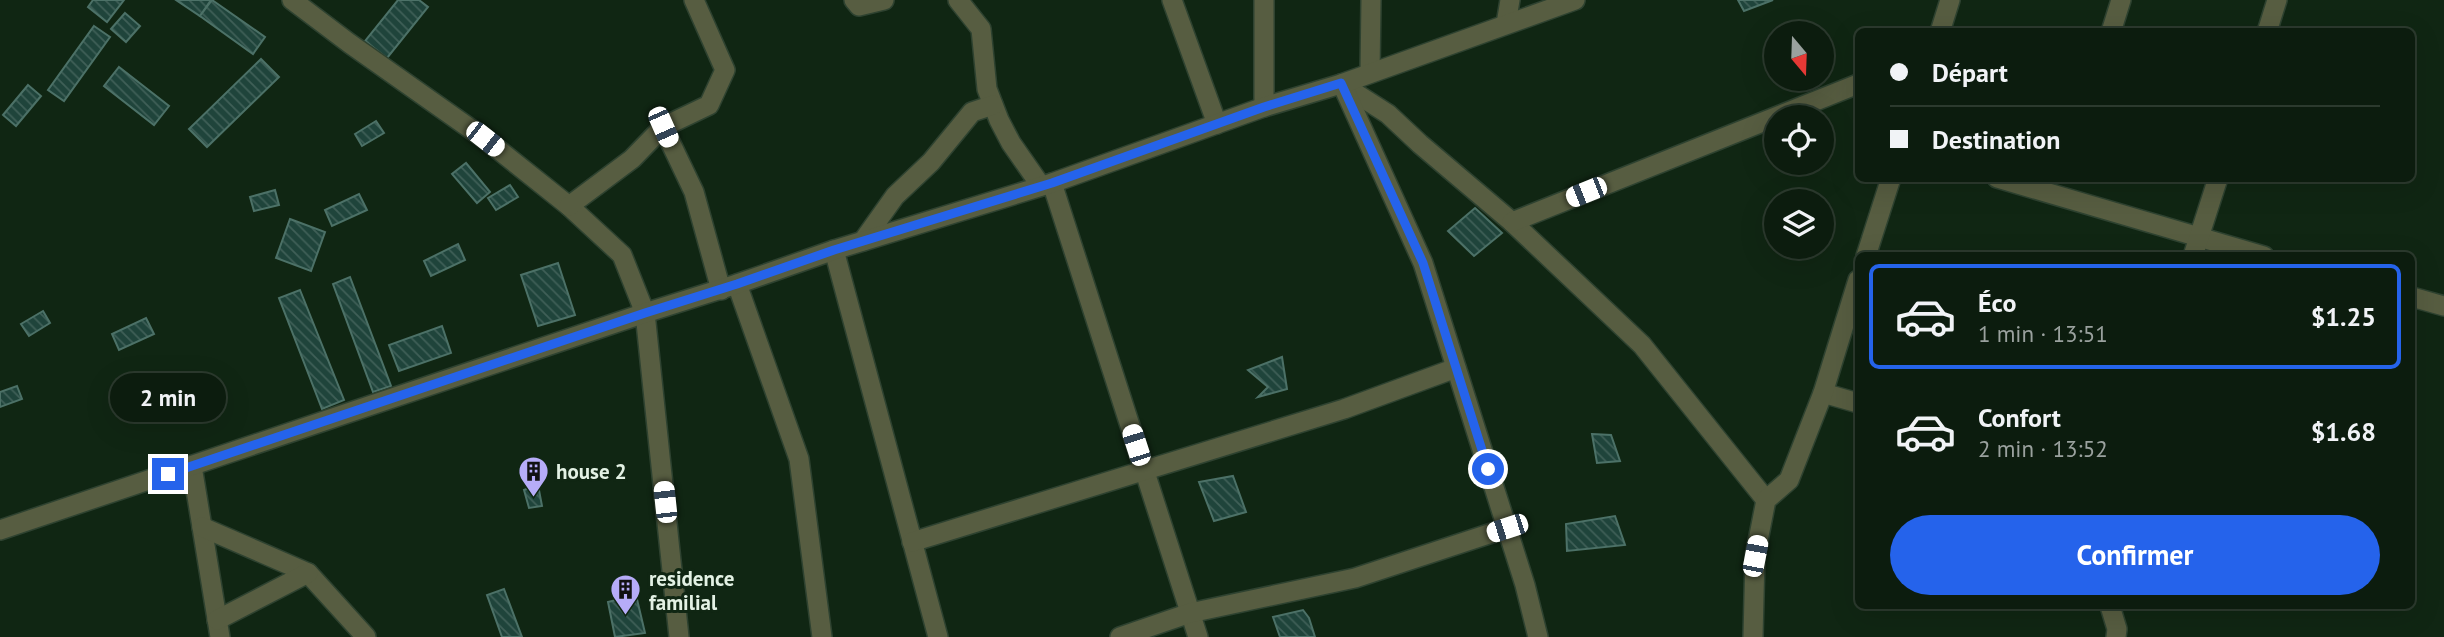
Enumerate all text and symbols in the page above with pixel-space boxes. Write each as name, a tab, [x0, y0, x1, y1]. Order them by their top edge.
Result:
north arrow	[1764, 21, 1834, 91]
map controls	[1764, 21, 1834, 259]
text: Départ	[1932, 56, 2008, 89]
car	[645, 104, 682, 150]
button: locate	[1764, 105, 1834, 175]
car	[462, 118, 509, 160]
text: Destination	[1932, 123, 2060, 156]
car	[1563, 174, 1610, 210]
button: layers	[1764, 189, 1834, 259]
icon: car	[1894, 285, 1957, 348]
text: Éco	[1978, 286, 2016, 319]
text: $1.25	[2311, 300, 2376, 333]
text: 1 min · 13:51	[1978, 319, 2108, 348]
callout: 2 min	[110, 372, 226, 421]
text: 2 min	[140, 383, 196, 412]
icon: car	[1894, 400, 1957, 463]
text: Confort	[1978, 401, 2061, 434]
text: $1.68	[2311, 415, 2376, 448]
car	[1120, 422, 1153, 468]
text: 2 min · 13:52	[1978, 434, 2108, 463]
route start	[1472, 453, 1504, 485]
building icon: house 2	[516, 454, 550, 498]
route end	[152, 458, 184, 490]
place label: house 2	[556, 458, 627, 485]
car	[653, 480, 678, 524]
car	[1484, 512, 1531, 544]
button: Confirmer	[1890, 515, 2380, 595]
car	[1741, 533, 1770, 579]
place label: residence familial	[649, 565, 734, 616]
building icon: residence familial	[609, 573, 643, 617]

